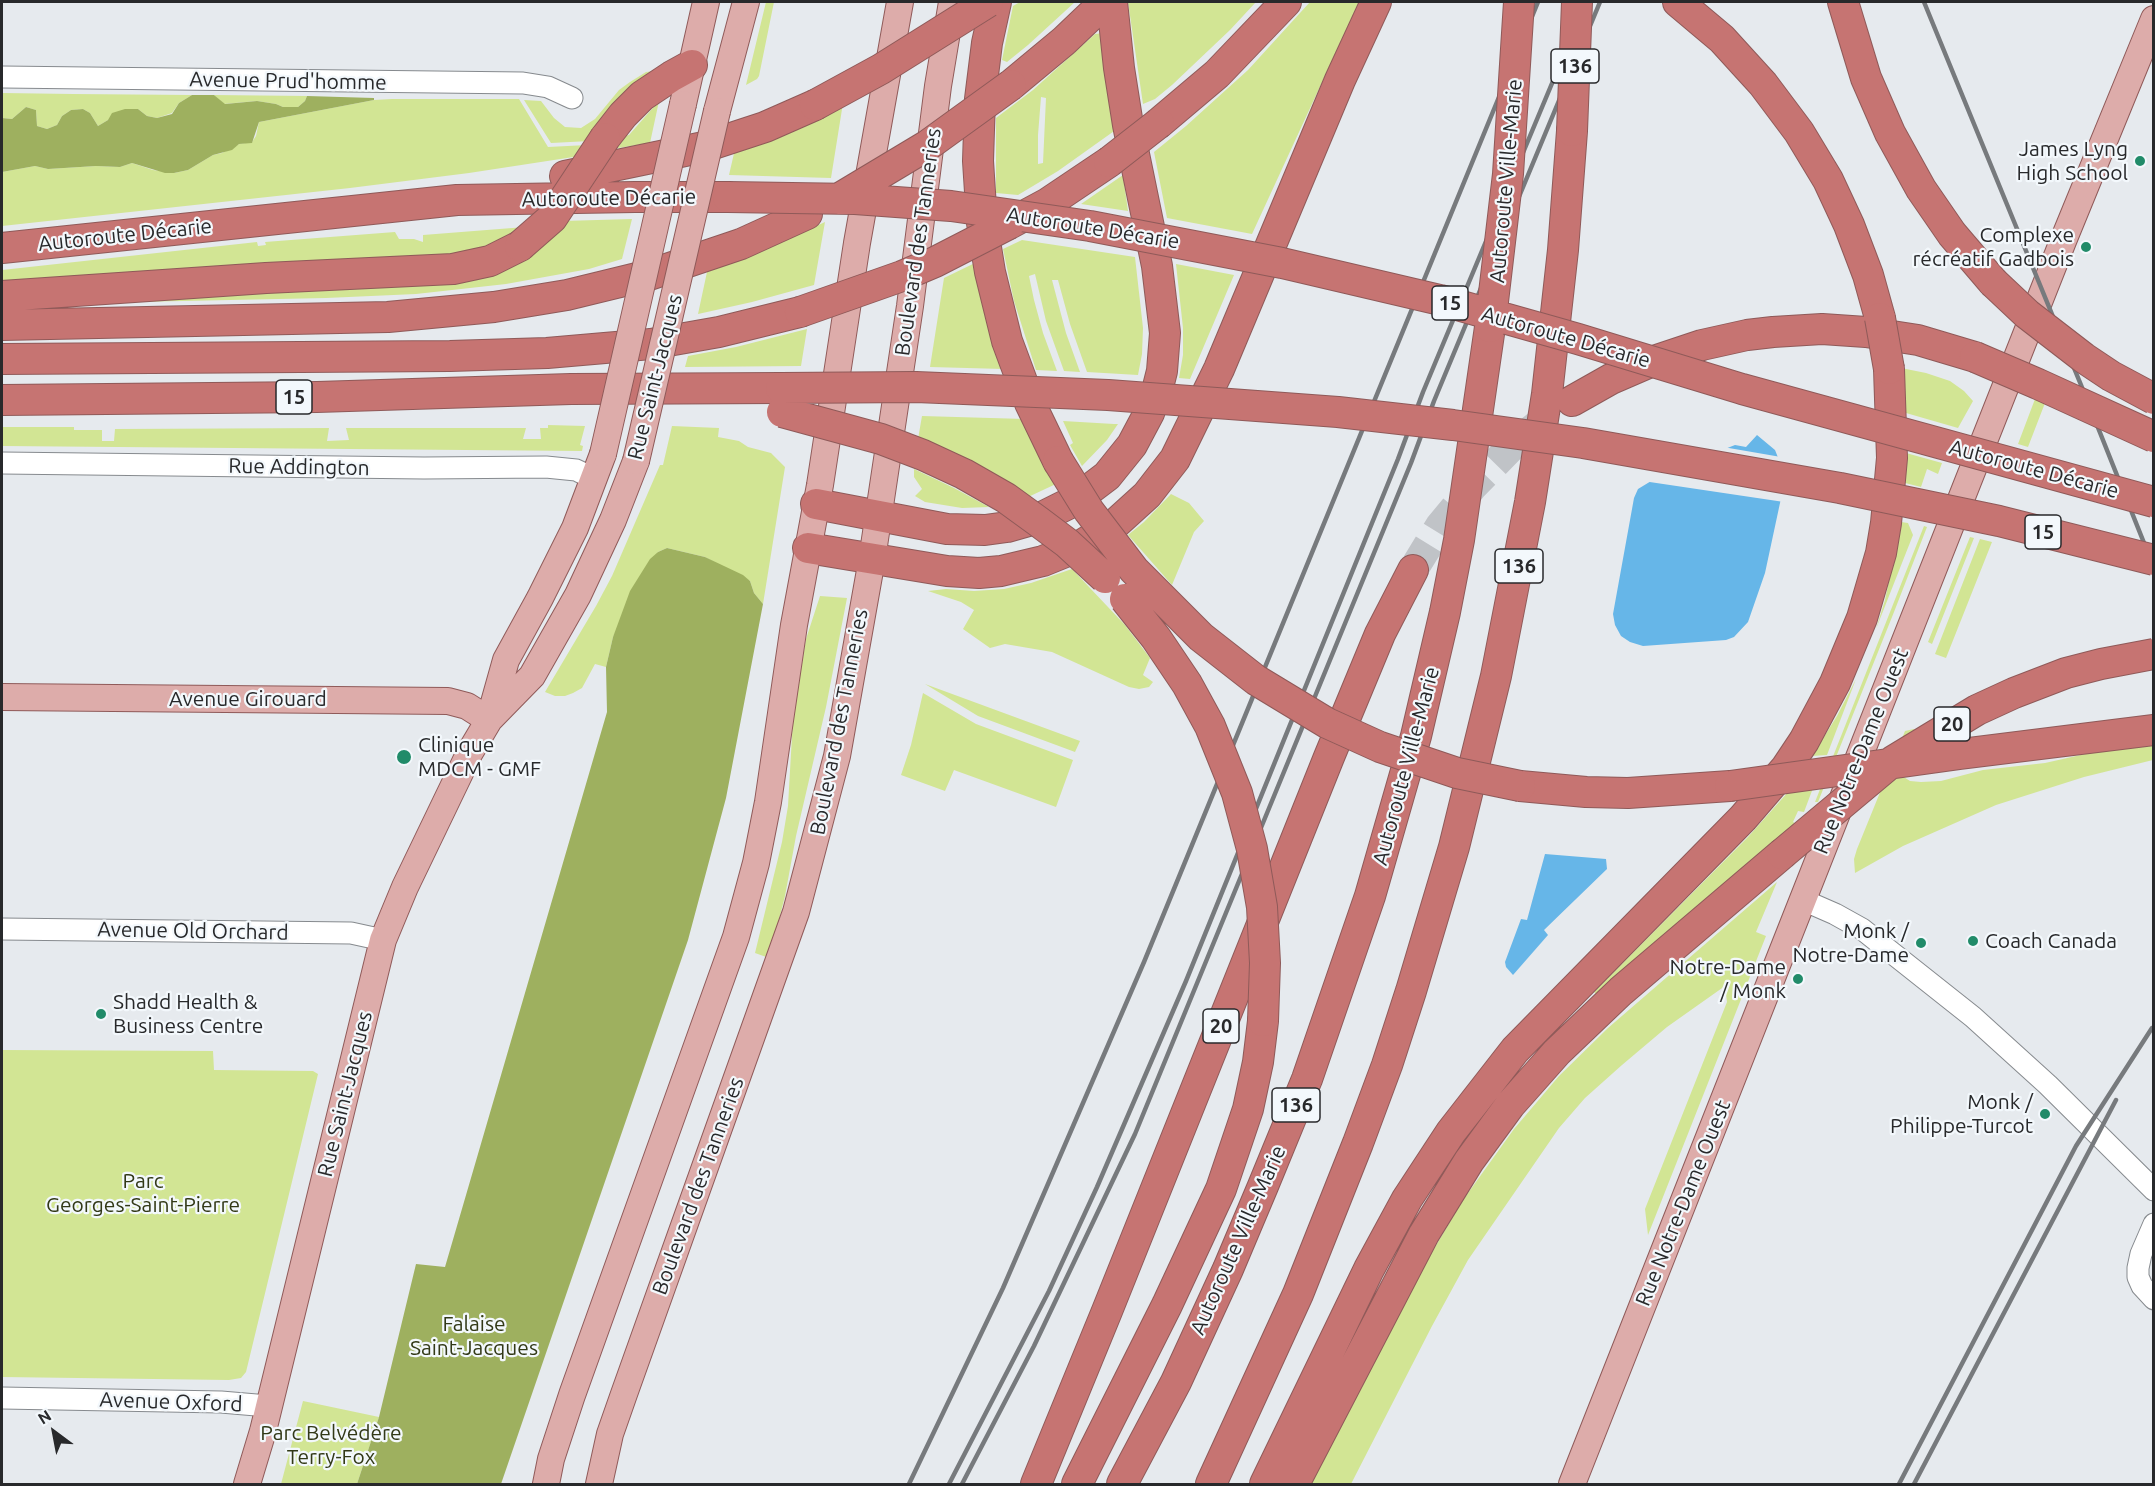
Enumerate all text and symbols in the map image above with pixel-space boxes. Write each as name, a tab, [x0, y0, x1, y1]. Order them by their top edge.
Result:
road number: 136	[1551, 49, 1599, 83]
street label: Avenue Prud'homme	[189, 67, 387, 95]
street label: Autoroute Ville-Marie	[1485, 78, 1527, 284]
street label: Boulevard des Tanneries	[890, 127, 946, 357]
place label: James Lyng High School	[2017, 136, 2128, 186]
marker: James Lyng High School	[2133, 154, 2147, 168]
street label: Autoroute Décarie	[522, 184, 696, 212]
street label: Autoroute Décarie	[1005, 202, 1181, 254]
street label: Autoroute Décarie	[37, 213, 213, 257]
place label: Complexe récréatif Gadbois	[1912, 222, 2074, 272]
marker: Complexe récréatif Gadbois	[2079, 240, 2093, 254]
road number: 15	[1432, 286, 1468, 320]
street label: Rue Saint-Jacques	[622, 292, 688, 462]
street label: Autoroute Décarie	[1479, 301, 1653, 373]
road number: 15	[276, 380, 312, 414]
street label: Autoroute Décarie	[1946, 434, 2122, 504]
street label: Rue Addington	[228, 453, 370, 481]
road number: 15	[2025, 515, 2061, 549]
road number: 136	[1495, 549, 1543, 583]
street label: Boulevard des Tanneries	[805, 607, 873, 837]
street label: Rue Notre-Dame Ouest	[1808, 644, 1914, 858]
street label: Autoroute Ville-Marie	[1367, 664, 1445, 868]
street label: Avenue Girouard	[169, 686, 327, 712]
road number: 20	[1934, 707, 1970, 741]
place label: Clinique MDCM - GMF	[418, 732, 541, 782]
marker: Clinique MDCM - GMF	[395, 748, 413, 766]
street label: Avenue Old Orchard	[97, 917, 289, 945]
place label: Monk / Notre-Dame	[1793, 918, 1909, 968]
place label: Coach Canada	[1985, 928, 2117, 954]
marker: Coach Canada	[1966, 934, 1980, 948]
marker: Monk / Notre-Dame	[1914, 936, 1928, 950]
place label: Notre-Dame / Monk	[1670, 954, 1786, 1004]
marker: Notre-Dame / Monk	[1791, 972, 1805, 986]
place label: Shadd Health & Business Centre	[113, 989, 263, 1039]
marker: Shadd Health & Business Centre	[94, 1007, 108, 1021]
street label: Rue Saint-Jacques	[312, 1009, 378, 1179]
road number: 20	[1203, 1009, 1239, 1043]
street label: Boulevard des Tanneries	[647, 1074, 749, 1298]
road number: 136	[1272, 1088, 1320, 1122]
place label: Monk / Philippe-Turcot	[1890, 1089, 2033, 1139]
street label: Rue Notre-Dame Ouest	[1630, 1096, 1736, 1310]
marker: Monk / Philippe-Turcot	[2038, 1107, 2052, 1121]
street label: Autoroute Ville-Marie	[1185, 1141, 1291, 1339]
park label: Parc Georges-Saint-Pierre	[46, 1168, 240, 1218]
park label: Falaise Saint-Jacques	[410, 1311, 538, 1361]
street label: Avenue Oxford	[99, 1387, 243, 1417]
north arrow	[24, 1402, 84, 1462]
text: N	[35, 1406, 54, 1428]
park label: Parc Belvédère Terry-Fox	[260, 1420, 402, 1470]

